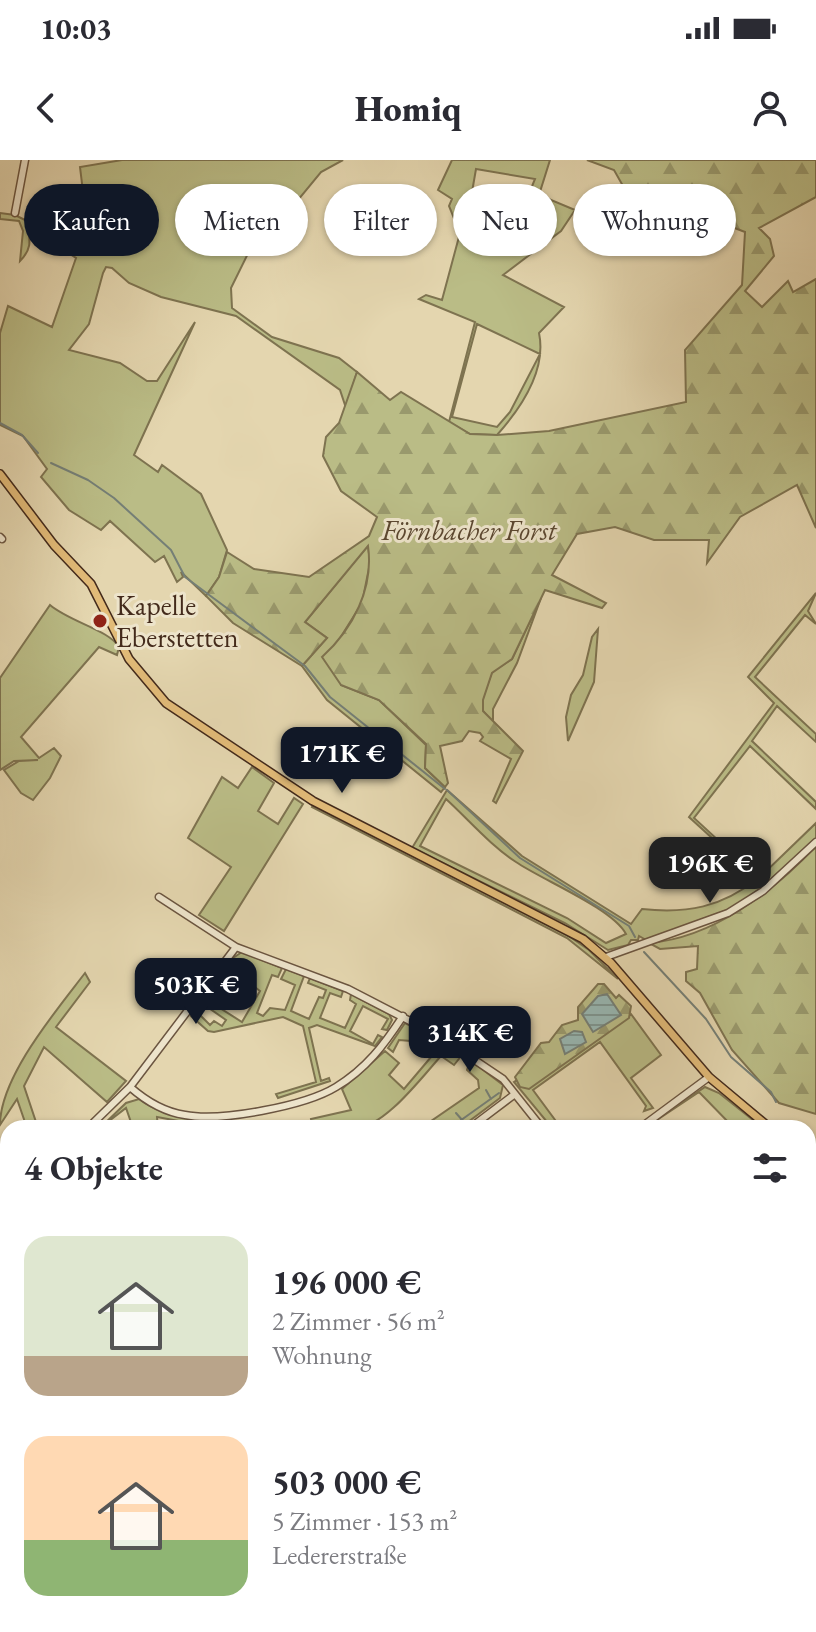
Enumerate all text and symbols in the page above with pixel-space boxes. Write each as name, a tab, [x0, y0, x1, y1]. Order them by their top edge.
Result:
text: 10:03	[40, 9, 112, 48]
text: Homiq	[355, 85, 461, 132]
icon: back	[24, 86, 68, 130]
icon: person	[748, 86, 792, 130]
chip: Kaufen	[24, 184, 159, 256]
chip: Mieten	[175, 184, 308, 256]
chip: Filter	[324, 184, 437, 256]
chip: Neu	[453, 184, 557, 256]
chip: Wohnung	[573, 184, 736, 256]
park label: Förnbacher Forst	[380, 512, 558, 548]
place label: Kapelle Eberstetten	[116, 587, 239, 655]
marker: Kapelle Eberstetten	[91, 612, 109, 630]
pin: 171K €	[277, 727, 407, 795]
text: 171K €	[299, 736, 385, 770]
pin: 196K €	[645, 837, 775, 905]
text: 196K €	[667, 846, 753, 880]
pin: 503K €	[131, 958, 261, 1026]
text: 503K €	[153, 967, 239, 1001]
pin: 314K €	[405, 1006, 535, 1074]
text: 314K €	[427, 1015, 513, 1049]
text: 4 Objekte	[24, 1146, 163, 1190]
icon: filters	[748, 1146, 792, 1190]
text: 196 000 €	[272, 1260, 421, 1304]
icon: home	[88, 1268, 184, 1364]
text: 2 Zimmer · 56 m²	[272, 1304, 445, 1338]
text: Wohnung	[272, 1338, 372, 1372]
text: 503 000 €	[272, 1460, 421, 1504]
icon: home	[88, 1468, 184, 1564]
text: 5 Zimmer · 153 m²	[272, 1504, 457, 1538]
text: Ledererstraße	[272, 1538, 407, 1572]

